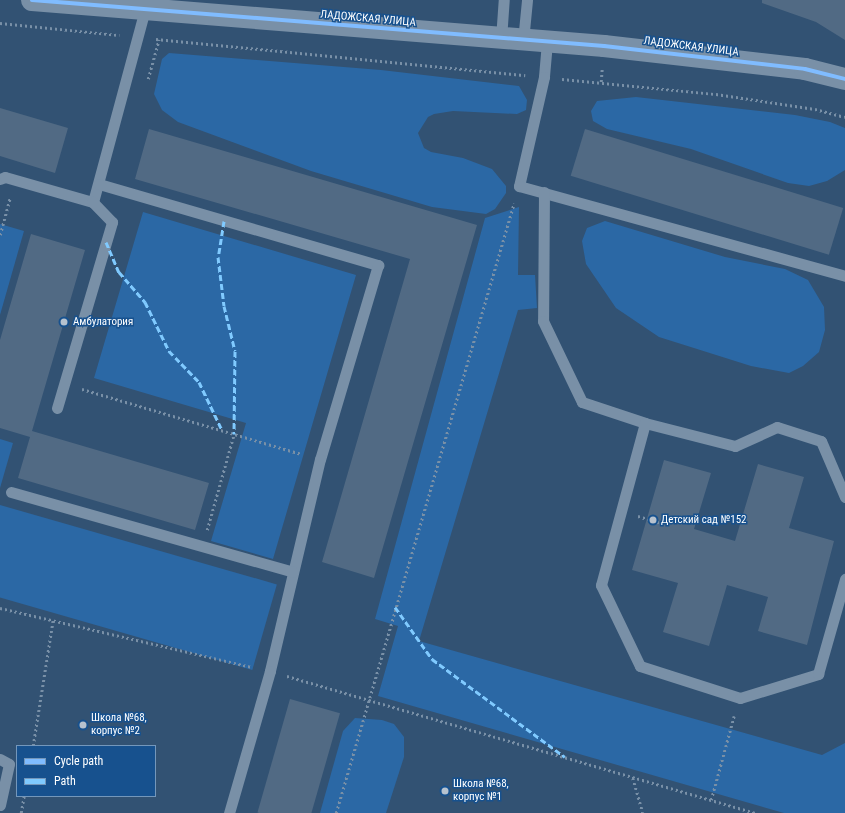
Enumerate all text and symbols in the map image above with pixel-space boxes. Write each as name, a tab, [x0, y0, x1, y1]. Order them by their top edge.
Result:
street label: ЛАДОЖСКАЯ УЛИЦА	[320, 8, 416, 30]
street label: ЛАДОЖСКАЯ УЛИЦА	[643, 35, 739, 59]
place label: Амбулатория	[73, 315, 133, 329]
marker: Амбулатория	[58, 316, 70, 328]
place label: Детский сад №152	[661, 513, 747, 527]
marker: Детский сад №152	[648, 515, 658, 525]
place label: Школа №68, корпус №2	[91, 712, 147, 738]
marker: Школа №68, корпус №2	[78, 720, 88, 730]
legend	[16, 745, 156, 797]
text: Cycle path	[54, 754, 103, 768]
text: Path	[54, 774, 76, 788]
place label: Школа №68, корпус №1	[453, 778, 509, 804]
marker: Школа №68, корпус №1	[440, 786, 450, 796]

